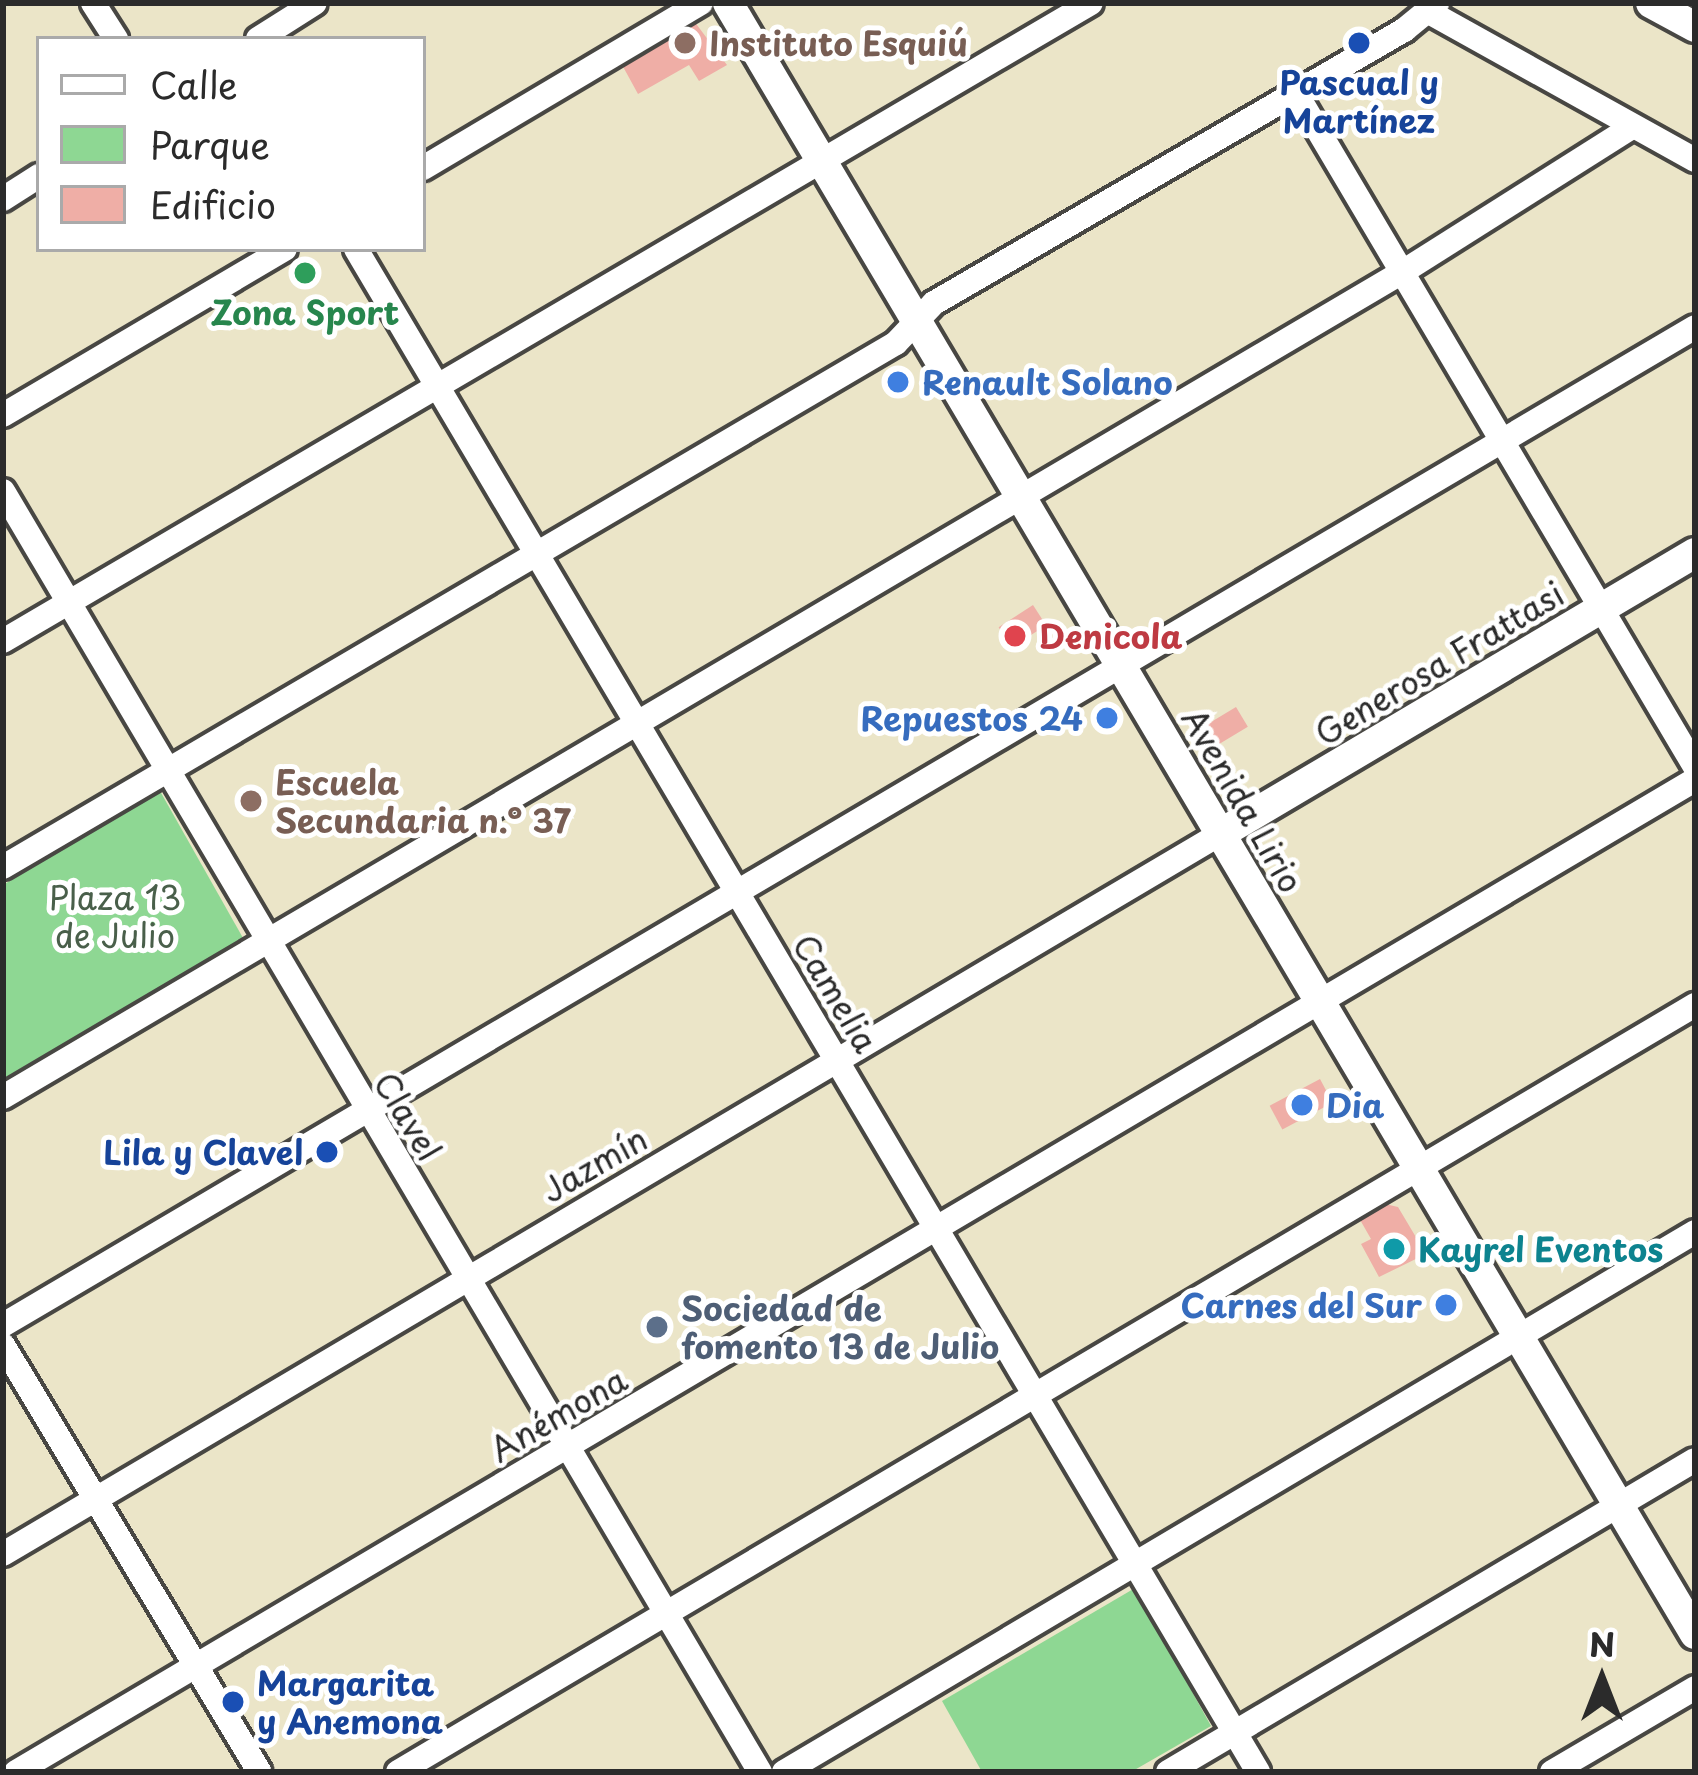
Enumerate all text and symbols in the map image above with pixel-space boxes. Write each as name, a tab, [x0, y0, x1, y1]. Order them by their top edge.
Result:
place label: Instituto Esquiú	[709, 23, 969, 63]
marker: Instituto Esquiú	[672, 30, 698, 56]
marker: Pascual y Martínez	[1346, 30, 1372, 56]
legend	[36, 36, 426, 252]
text: Calle	[150, 57, 238, 111]
place label: Pascual y Martínez	[1280, 62, 1438, 140]
text: Parque	[150, 117, 270, 171]
text: Edificio	[150, 177, 276, 231]
marker: Zona Sport	[292, 260, 318, 286]
place label: Zona Sport	[211, 292, 399, 332]
place label: Renault Solano	[922, 362, 1173, 402]
marker: Renault Solano	[885, 369, 911, 395]
street label: Generosa Frattasi	[1307, 573, 1571, 753]
place label: Denicola	[1039, 616, 1183, 656]
marker: Denicola	[1002, 623, 1028, 649]
place label: Repuestos 24	[861, 698, 1083, 738]
street label: Avenida Lirio	[1175, 701, 1311, 899]
marker: Repuestos 24	[1094, 705, 1120, 731]
place label: Escuela Secundaria n.° 37	[275, 762, 572, 840]
marker: Escuela Secundaria n.° 37	[238, 788, 264, 814]
park label: Plaza 13 de Julio	[49, 877, 181, 955]
street label: Camelia	[785, 927, 887, 1059]
street label: Clavel	[366, 1065, 450, 1167]
place label: Dia	[1326, 1085, 1385, 1125]
marker: Dia	[1289, 1092, 1315, 1118]
street label: Jazmín	[534, 1118, 654, 1210]
place label: Lila y Clavel	[101, 1132, 303, 1172]
marker: Lila y Clavel	[314, 1139, 340, 1165]
place label: Kayrel Eventos	[1418, 1229, 1665, 1269]
marker: Kayrel Eventos	[1381, 1236, 1407, 1262]
place label: Carnes del Sur	[1178, 1285, 1422, 1325]
place label: Sociedad de fomento 13 de Julio	[681, 1288, 1005, 1366]
marker: Carnes del Sur	[1433, 1292, 1459, 1318]
marker: Sociedad de fomento 13 de Julio	[644, 1314, 670, 1340]
street label: Anémona	[482, 1359, 634, 1469]
text: N	[1589, 1618, 1615, 1668]
north arrow	[1542, 1619, 1662, 1739]
place label: Margarita y Anemona	[257, 1663, 443, 1741]
marker: Margarita y Anemona	[220, 1689, 246, 1715]

